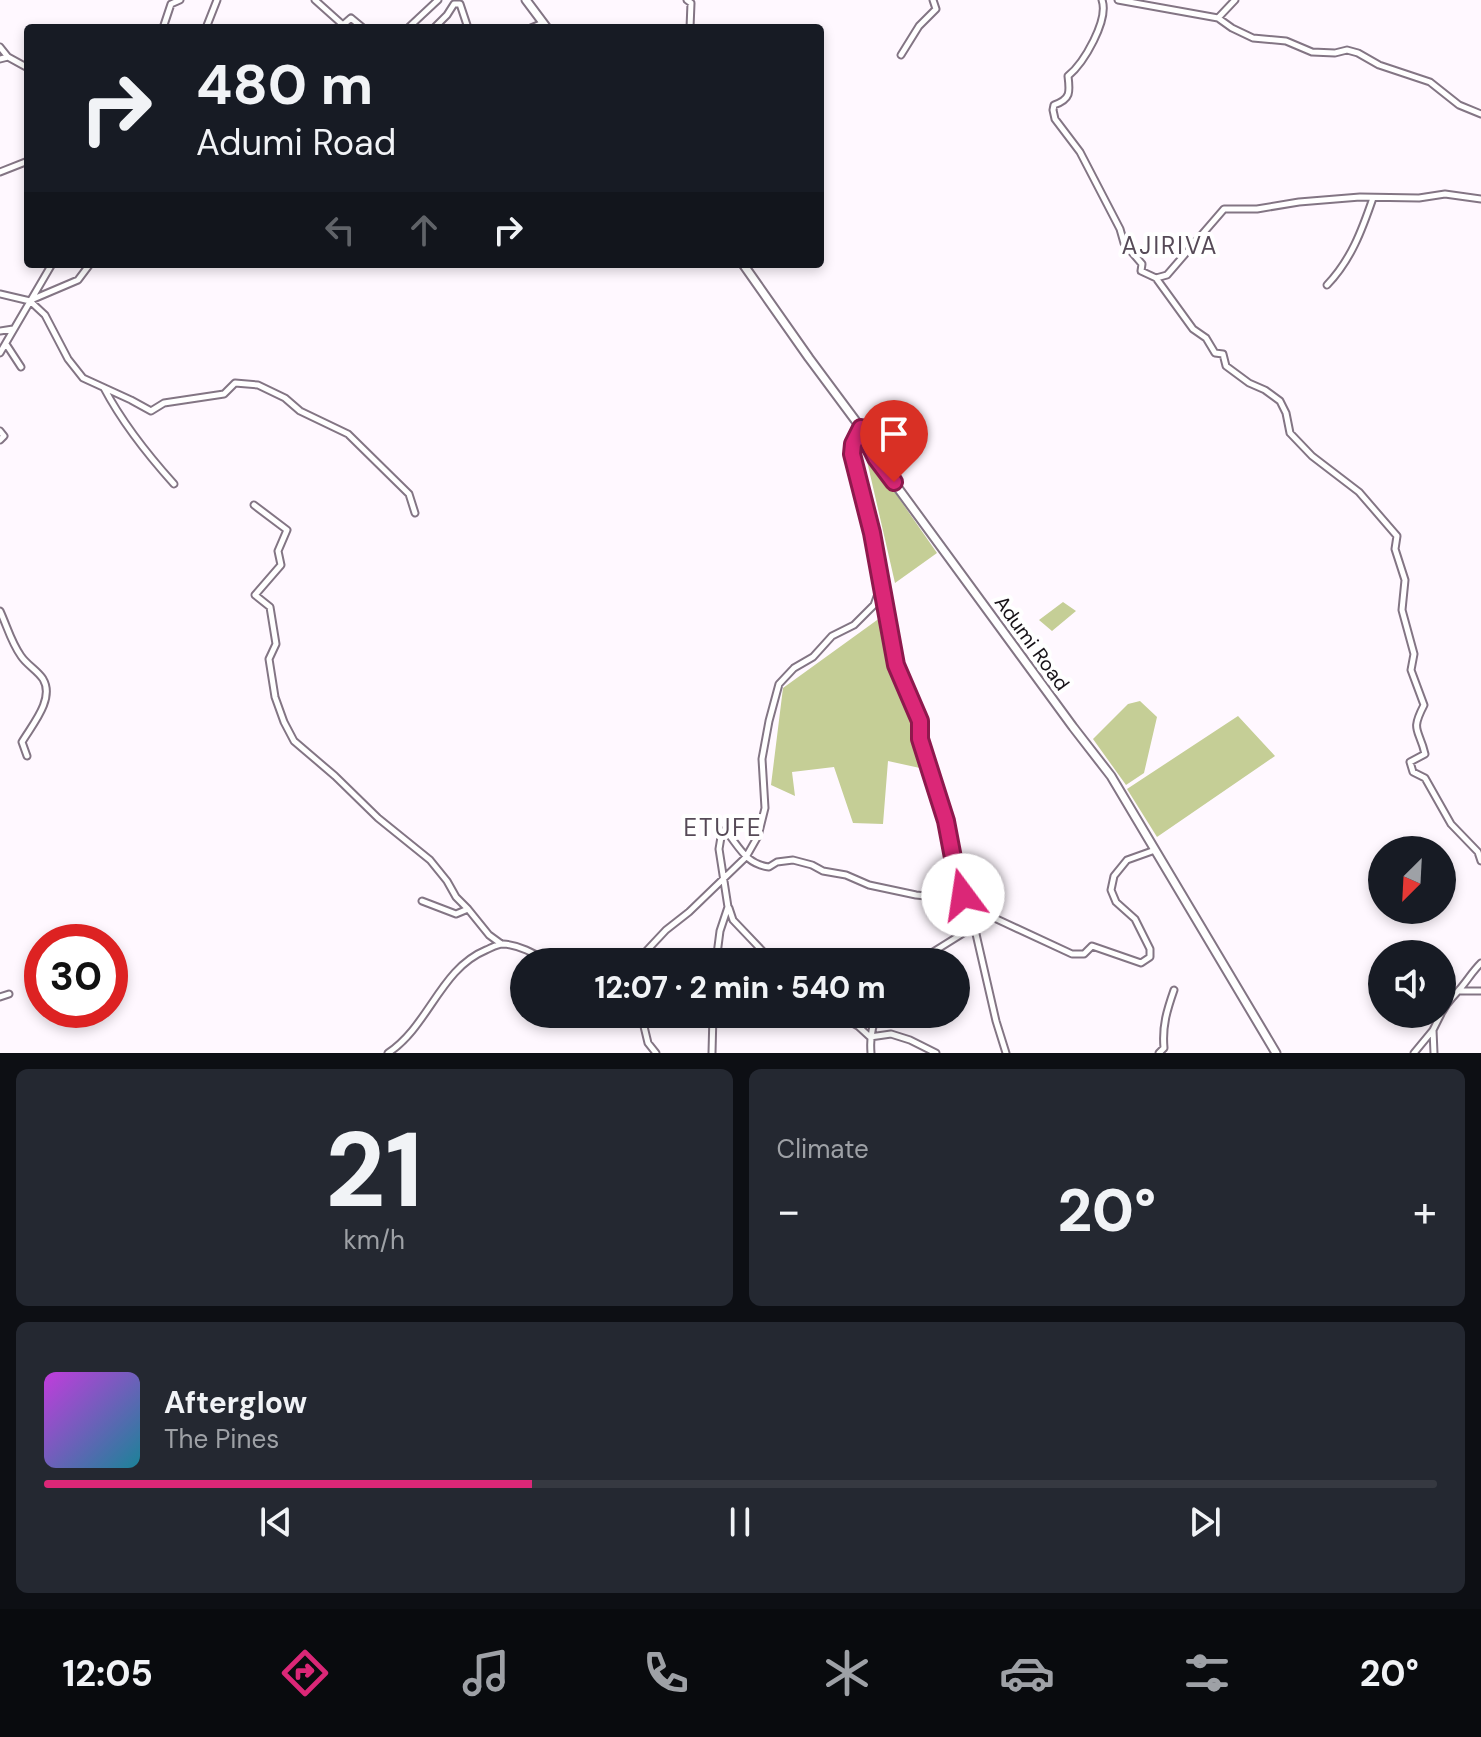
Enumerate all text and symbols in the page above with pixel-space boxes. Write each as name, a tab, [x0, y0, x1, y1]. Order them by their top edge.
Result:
text: 480 m	[196, 48, 373, 121]
icon: right	[64, 56, 168, 160]
text: Adumi Road	[196, 119, 396, 166]
icon: left	[318, 208, 362, 252]
icon: ahead	[402, 208, 446, 252]
icon: right	[486, 208, 530, 252]
district label: AJIRIVA	[1121, 230, 1219, 261]
pin	[860, 400, 928, 482]
icon: arrive	[872, 412, 916, 456]
street label: Adumi Road	[989, 590, 1075, 696]
district label: ETUFE	[683, 812, 763, 843]
north arrow	[1368, 836, 1456, 924]
map controls	[1368, 836, 1456, 1028]
position arrow	[921, 853, 1005, 937]
speed limit sign: 30	[24, 924, 128, 1028]
button: sound	[1368, 940, 1456, 1028]
text: 12:07 · 2 min · 540 m	[594, 968, 886, 1007]
text: 21	[325, 1103, 423, 1238]
text: Climate	[777, 1132, 869, 1166]
text: 20°	[1057, 1171, 1156, 1250]
text: −	[777, 1182, 801, 1240]
text: +	[1413, 1182, 1437, 1240]
text: km/h	[344, 1223, 405, 1257]
text: Afterglow	[164, 1383, 307, 1422]
text: The Pines	[164, 1422, 279, 1456]
icon: previous	[254, 1500, 298, 1544]
icon: pause	[718, 1500, 762, 1544]
icon: next	[1183, 1500, 1227, 1544]
icon: directions	[277, 1645, 333, 1701]
icon: music	[458, 1645, 514, 1701]
icon: phone	[638, 1645, 694, 1701]
icon: climate	[819, 1645, 875, 1701]
icon: car	[999, 1645, 1055, 1701]
icon: filters	[1179, 1645, 1235, 1701]
text: 12:05	[62, 1650, 153, 1697]
text: 20°	[1360, 1650, 1419, 1697]

